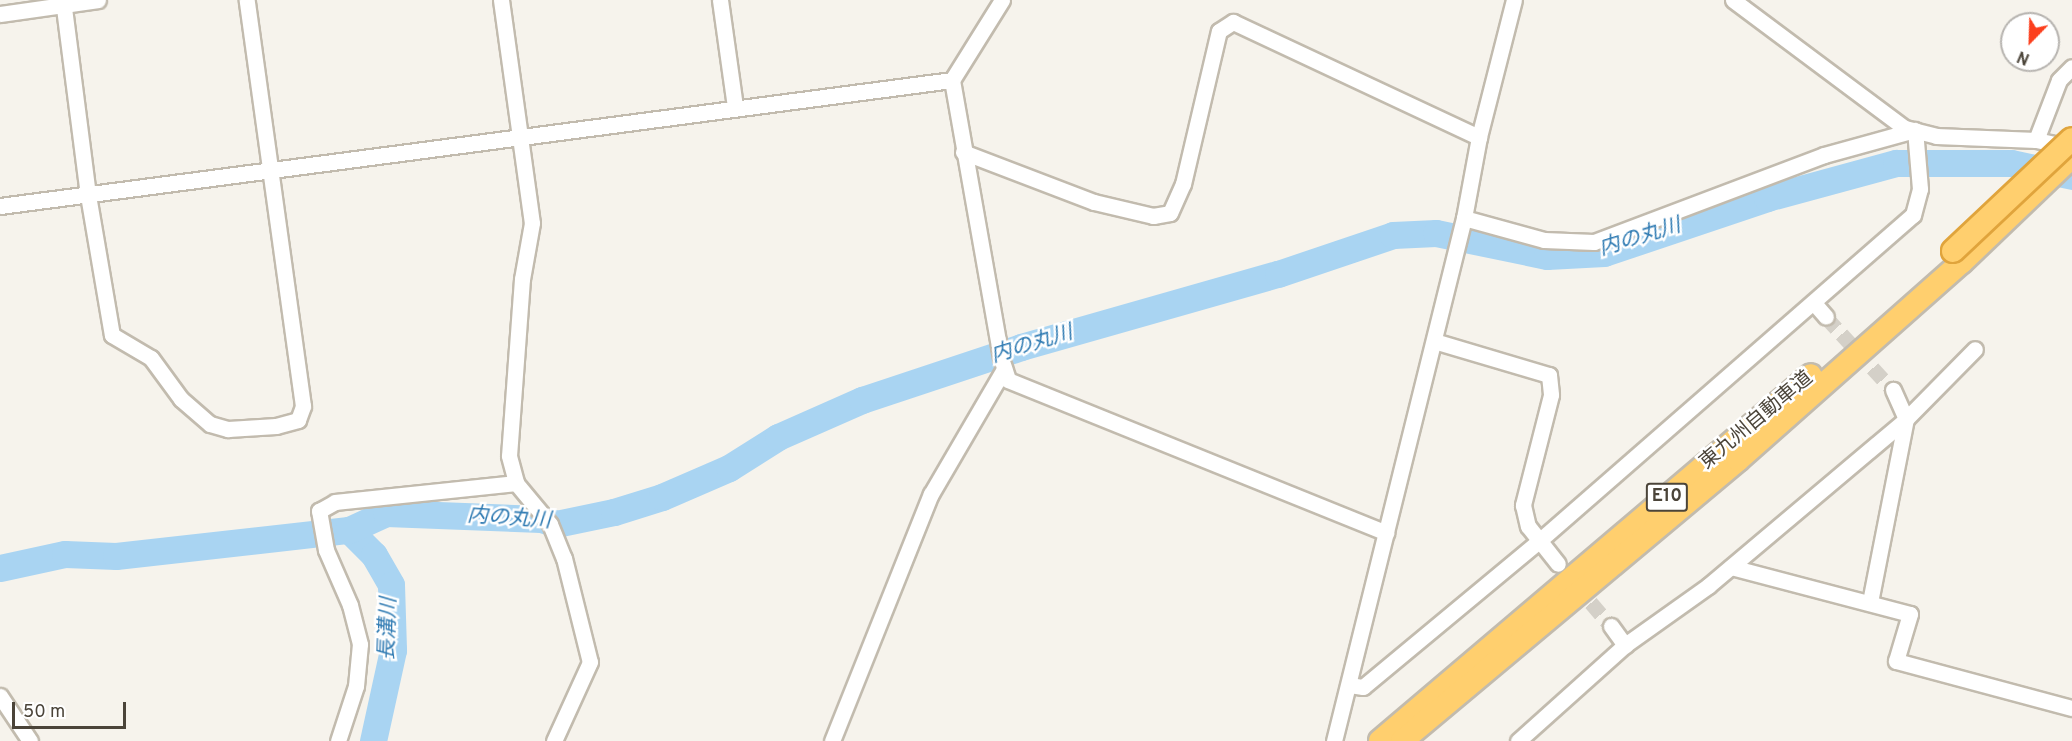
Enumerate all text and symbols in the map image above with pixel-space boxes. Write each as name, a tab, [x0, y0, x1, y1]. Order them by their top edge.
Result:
north arrow	[2000, 12, 2060, 72]
text: N	[2015, 45, 2033, 68]
water label: 内の丸川	[1596, 214, 1684, 262]
water label: 内の丸川	[988, 321, 1076, 369]
street label: 東九州自動車道	[1696, 367, 1818, 475]
road number: E10	[1644, 482, 1690, 512]
water label: 内の丸川	[466, 504, 552, 534]
water label: 長溝川	[375, 597, 403, 661]
scale bar	[15, 690, 129, 728]
text: 50 m	[23, 701, 65, 724]

